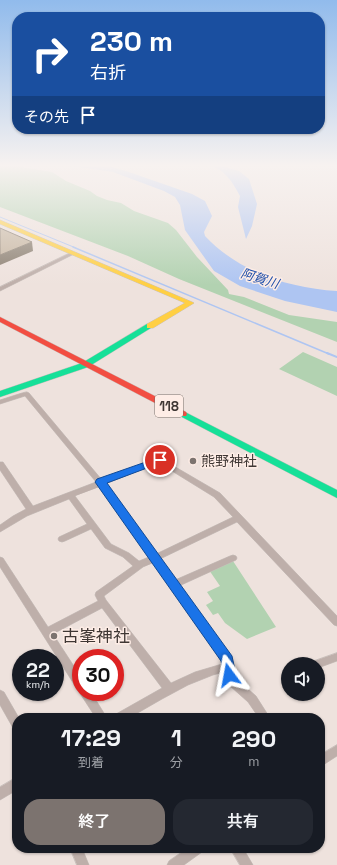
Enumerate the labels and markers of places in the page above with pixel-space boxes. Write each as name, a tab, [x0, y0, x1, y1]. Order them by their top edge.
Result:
pin	[143, 443, 177, 477]
place label: 熊野神社	[201, 452, 257, 470]
marker: 熊野神社	[188, 456, 198, 466]
place label: 古峯神社	[62, 625, 130, 647]
marker: 古峯神社	[49, 631, 59, 641]

